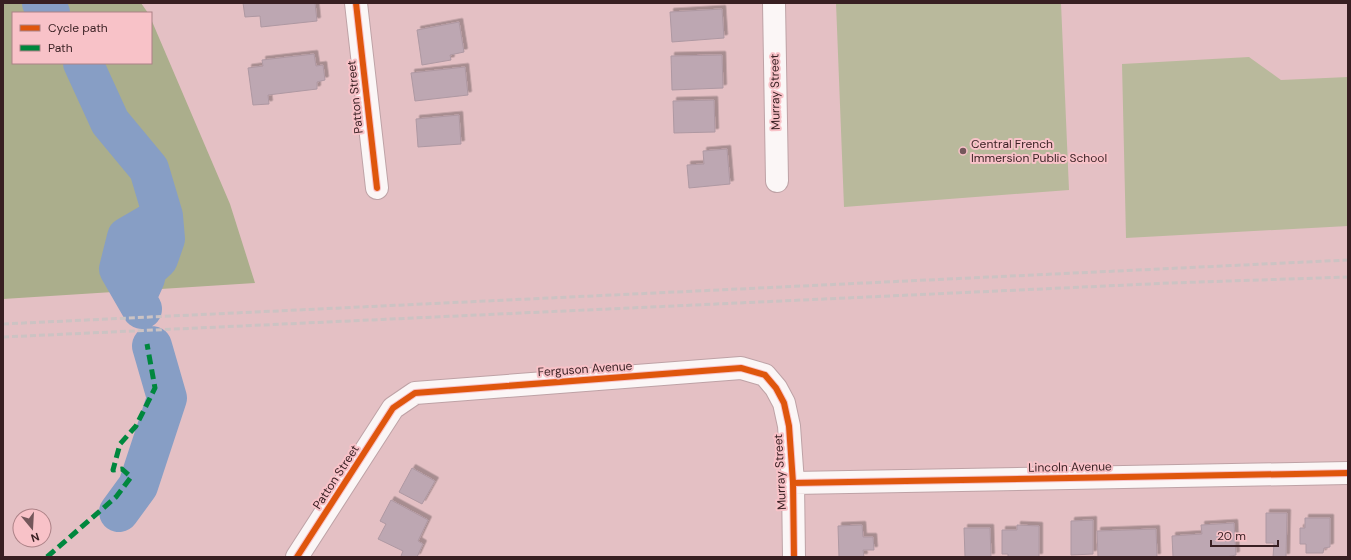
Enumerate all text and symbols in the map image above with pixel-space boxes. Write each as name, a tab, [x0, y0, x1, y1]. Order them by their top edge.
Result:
legend	[12, 12, 152, 64]
text: Cycle path	[48, 20, 108, 36]
text: Path	[48, 40, 73, 56]
street label: Murray Street	[766, 54, 784, 130]
street label: Patton Street	[343, 59, 367, 134]
place label: Central French Immersion Public School	[971, 136, 1107, 166]
marker: Central French Immersion Public School	[958, 146, 968, 156]
street label: Ferguson Avenue	[537, 358, 633, 380]
street label: Murray Street	[770, 433, 790, 510]
street label: Patton Street	[309, 442, 363, 512]
street label: Lincoln Avenue	[1028, 458, 1112, 476]
north arrow	[12, 508, 52, 548]
scale bar	[1211, 522, 1278, 548]
text: 20 m	[1217, 528, 1246, 544]
text: N	[29, 530, 41, 545]

